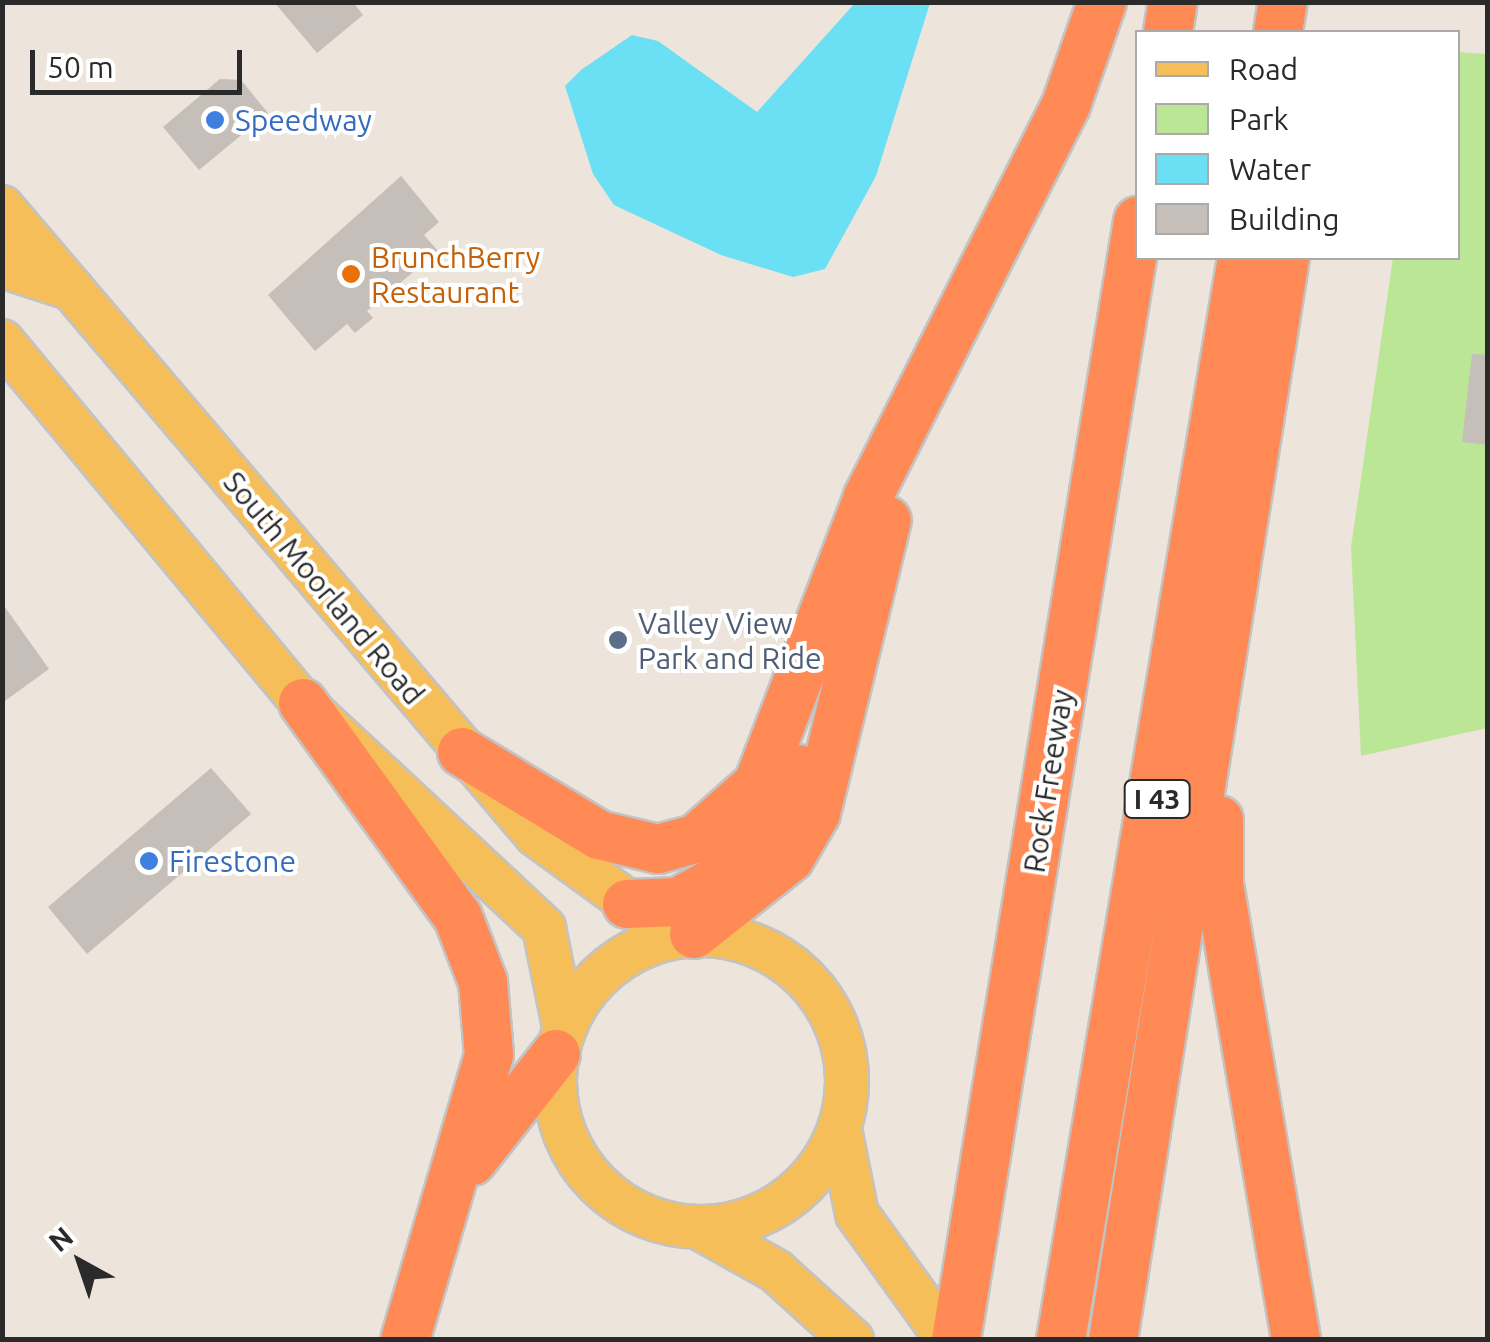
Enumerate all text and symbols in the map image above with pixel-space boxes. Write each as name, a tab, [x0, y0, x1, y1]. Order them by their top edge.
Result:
scale bar	[35, 30, 248, 92]
legend	[1135, 30, 1460, 260]
text: 50 m	[47, 50, 114, 84]
text: Road	[1229, 52, 1298, 86]
place label: Speedway	[235, 102, 372, 138]
text: Park	[1229, 102, 1289, 136]
marker: Speedway	[204, 109, 226, 131]
text: Water	[1229, 152, 1311, 186]
text: Building	[1229, 202, 1340, 236]
place label: BrunchBerry Restaurant	[371, 239, 540, 310]
marker: BrunchBerry Restaurant	[340, 263, 362, 285]
street label: South Moorland Road	[216, 464, 432, 712]
place label: Valley View Park and Ride	[638, 605, 822, 676]
marker: Valley View Park and Ride	[607, 629, 629, 651]
street label: Rock Freeway	[1016, 687, 1080, 875]
road number: I 43	[1122, 776, 1192, 822]
place label: Firestone	[169, 843, 296, 879]
marker: Firestone	[138, 850, 160, 872]
north arrow	[30, 1212, 130, 1312]
text: N	[42, 1220, 78, 1257]

